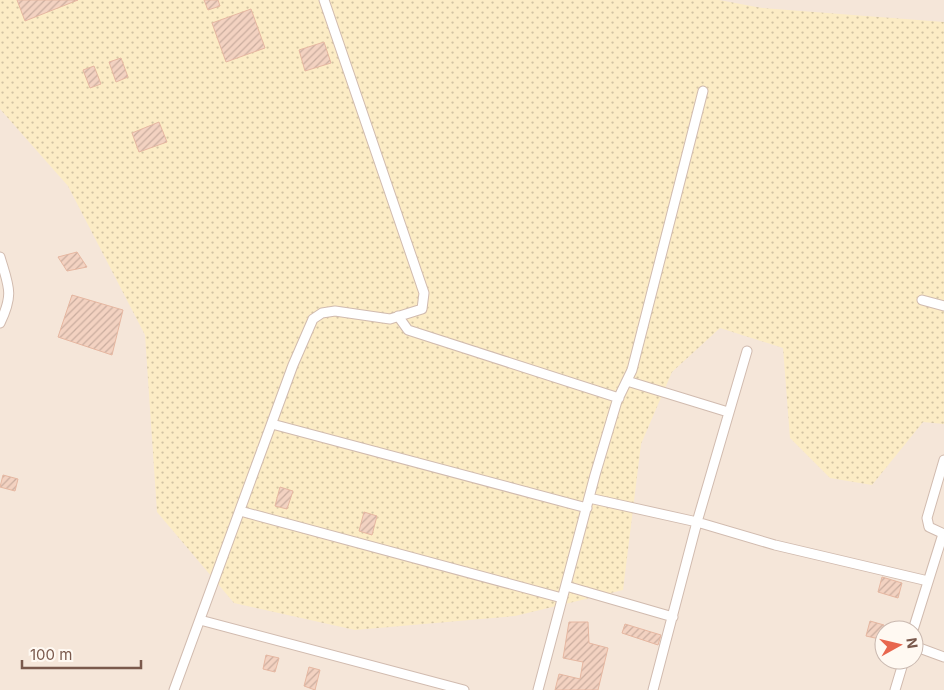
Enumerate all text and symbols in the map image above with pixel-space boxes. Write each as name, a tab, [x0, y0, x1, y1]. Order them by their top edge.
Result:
north arrow	[874, 620, 924, 670]
text: N	[903, 637, 922, 650]
scale bar	[22, 638, 141, 670]
text: 100 m	[30, 645, 72, 664]

